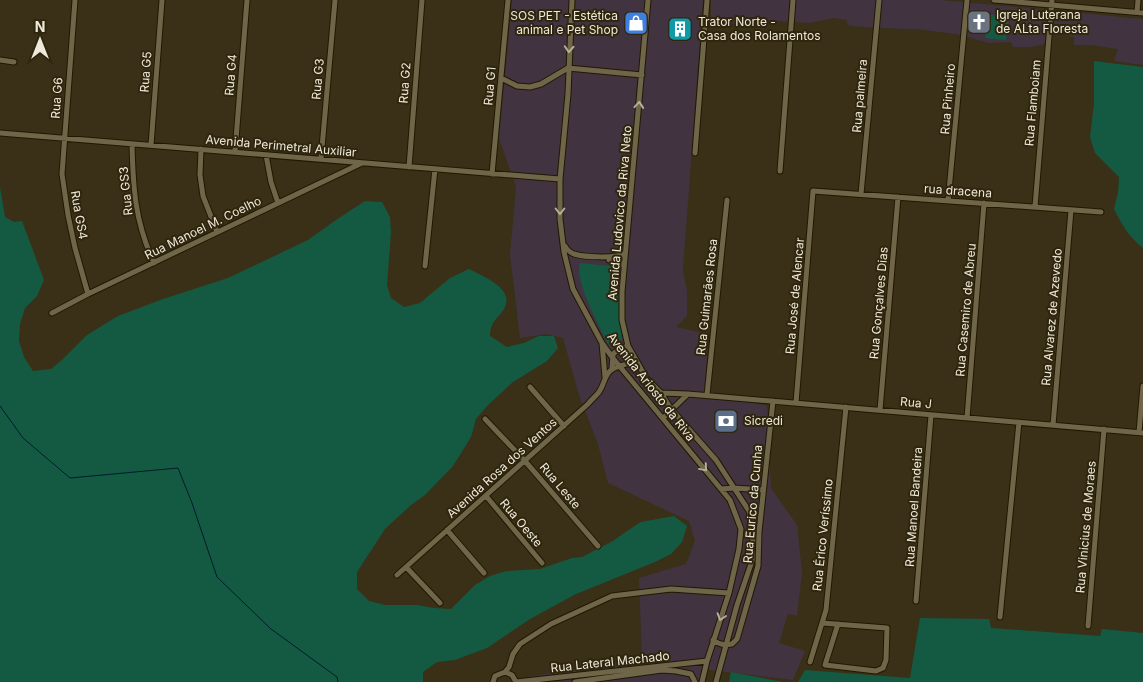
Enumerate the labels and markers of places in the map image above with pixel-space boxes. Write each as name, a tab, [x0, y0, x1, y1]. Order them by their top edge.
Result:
place label: Igreja Luterana de ALta Floresta	[996, 7, 1088, 36]
place label: SOS PET - Estética animal e Pet Shop	[510, 8, 618, 37]
church icon: Igreja Luterana de ALta Floresta	[966, 9, 992, 35]
shop icon: SOS PET - Estética animal e Pet Shop	[623, 10, 649, 36]
place label: Trator Norte - Casa dos Rolamentos	[698, 14, 821, 43]
building icon: Trator Norte - Casa dos Rolamentos	[667, 16, 693, 42]
bank icon: Sicredi	[713, 408, 739, 434]
place label: Sicredi	[744, 413, 783, 428]

